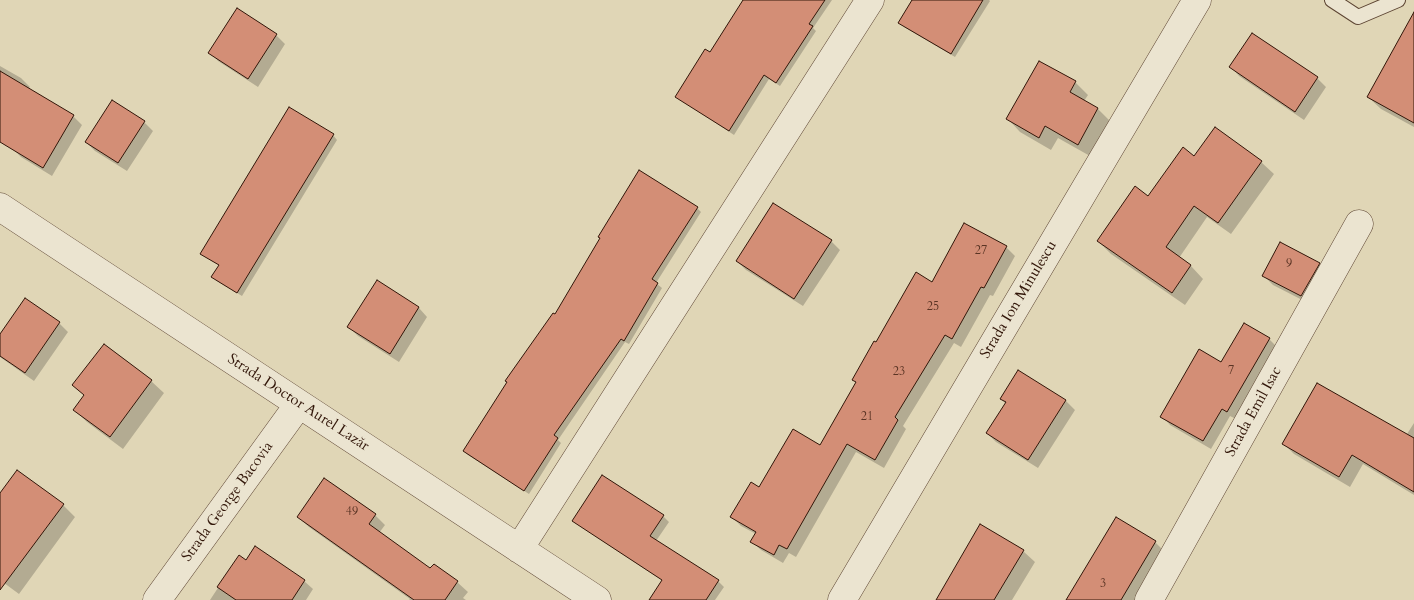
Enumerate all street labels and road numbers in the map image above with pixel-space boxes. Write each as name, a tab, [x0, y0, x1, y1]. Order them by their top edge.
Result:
street label: Strada Ion Minulescu	[977, 238, 1061, 362]
street label: Strada Doctor Aurel Lazăr	[224, 350, 372, 456]
street label: Strada Emil Isac	[1222, 364, 1286, 460]
street label: Strada George Bacovia	[178, 438, 278, 566]

